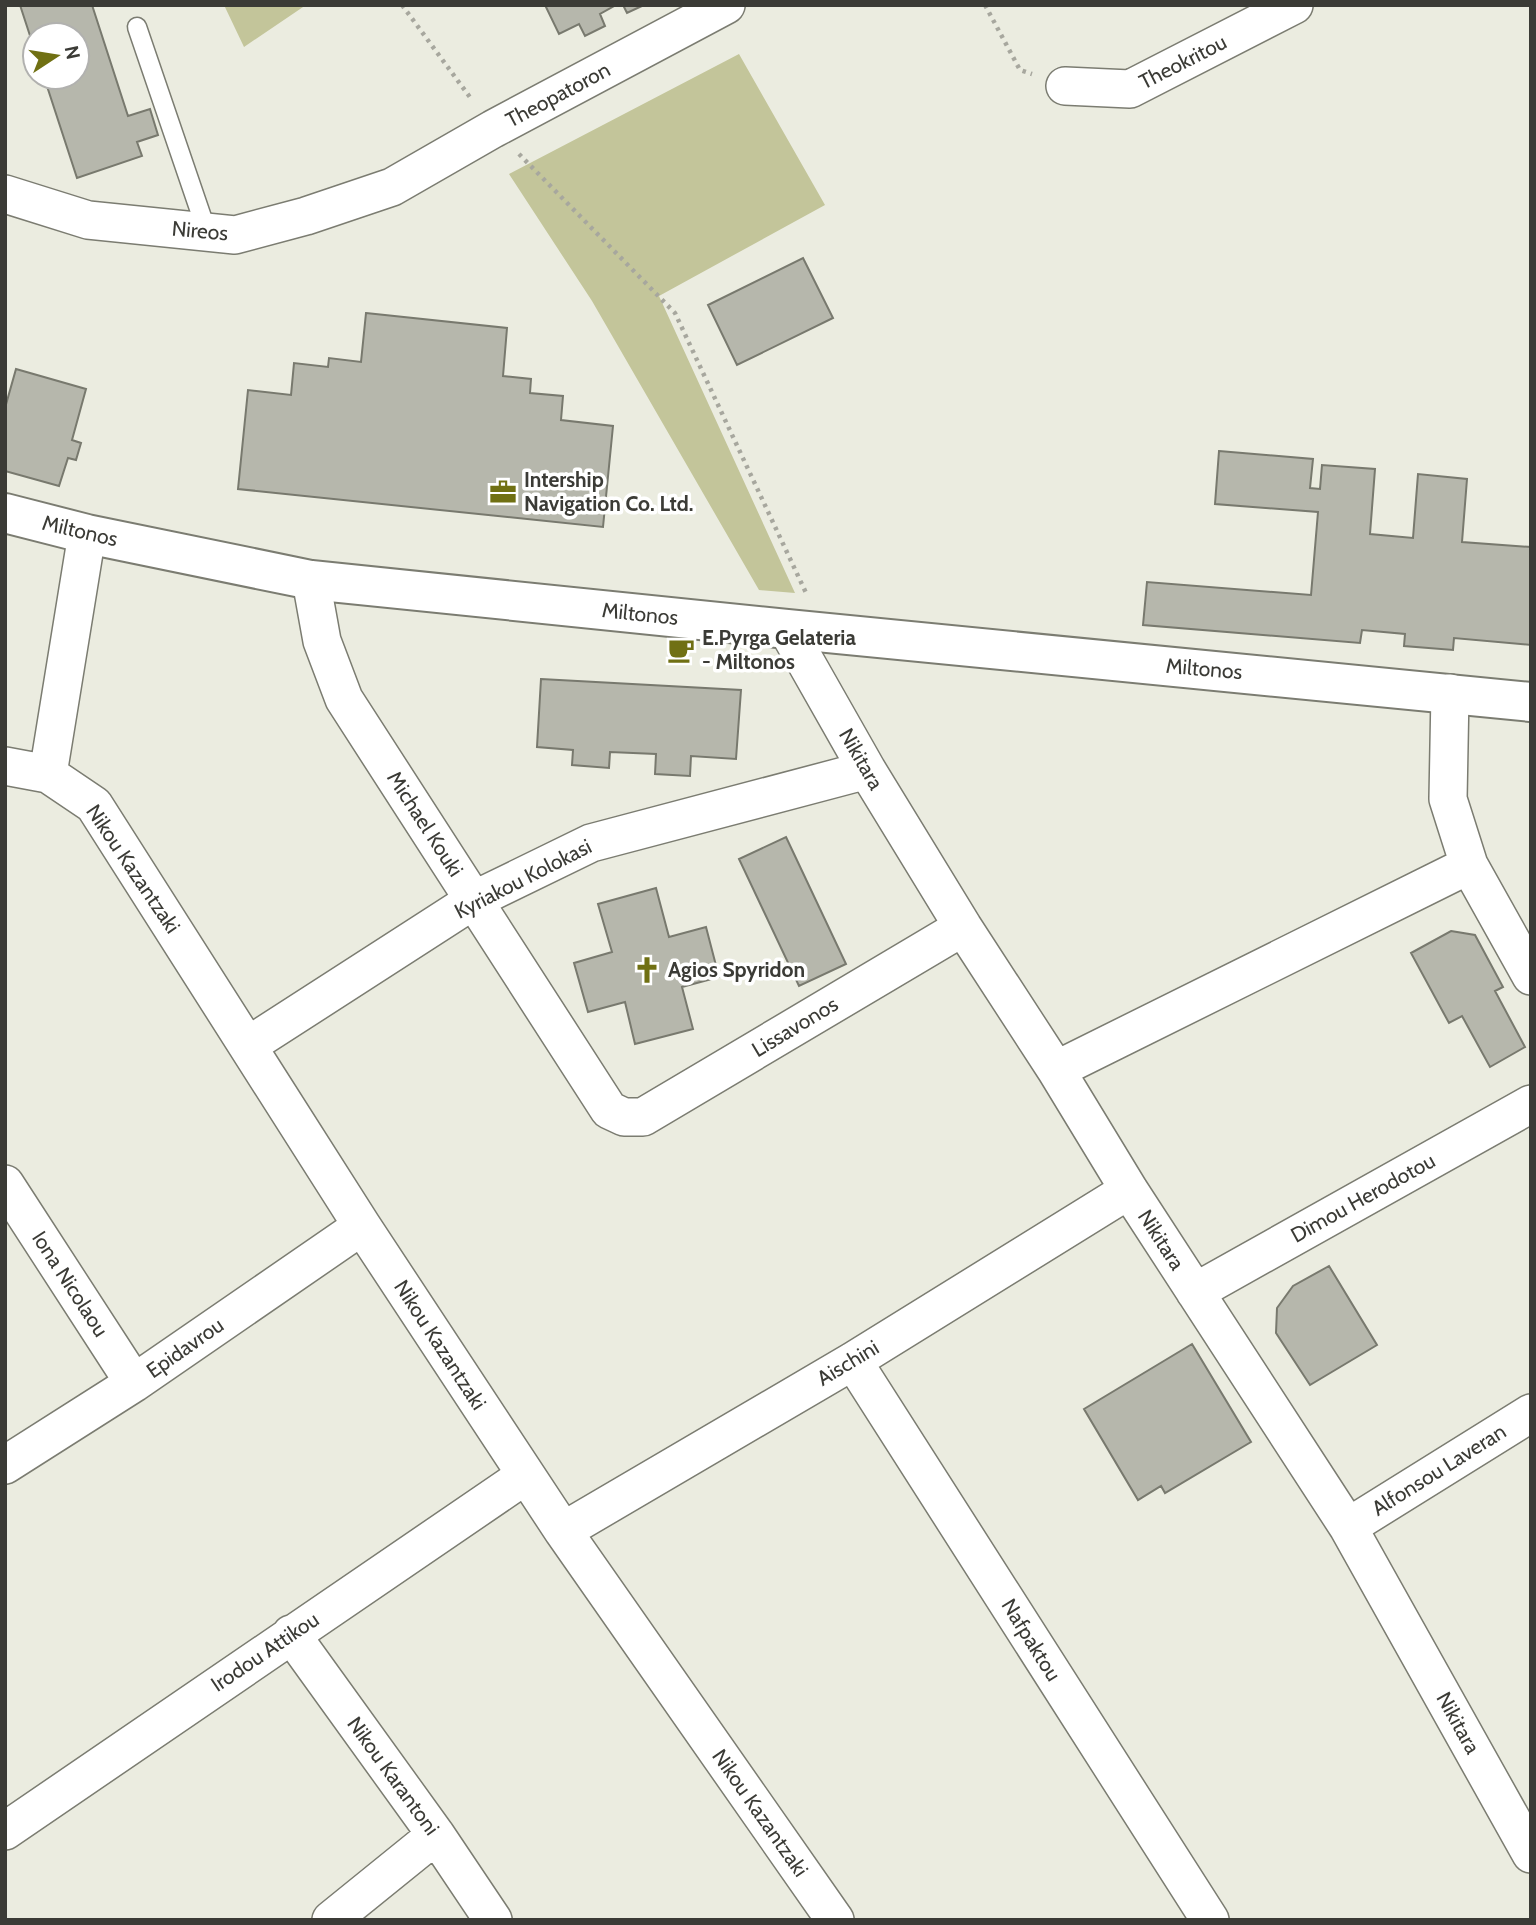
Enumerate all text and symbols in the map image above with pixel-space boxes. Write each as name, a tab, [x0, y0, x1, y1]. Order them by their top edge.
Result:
north arrow	[21, 21, 91, 91]
street label: Theokritou	[1135, 29, 1231, 94]
text: N	[59, 44, 85, 62]
street label: Theopatoron	[501, 57, 614, 132]
street label: Nireos	[171, 216, 230, 245]
place label: Intership Navigation Co. Ltd.	[524, 467, 693, 516]
office icon: Intership Navigation Co. Ltd.	[488, 477, 518, 507]
street label: Miltonos	[40, 510, 121, 551]
street label: Miltonos	[601, 597, 680, 630]
place label: E.Pyrga Gelateria - Miltonos	[702, 625, 856, 674]
cafe icon: E.Pyrga Gelateria - Miltonos	[666, 635, 696, 665]
street label: Miltonos	[1165, 653, 1244, 684]
street label: Nikitara	[834, 724, 889, 794]
street label: Michael Kouki	[382, 766, 469, 881]
street label: Nikou Kazantzaki	[81, 800, 186, 938]
street label: Kyriakou Kolokasi	[450, 833, 595, 924]
church icon: Agios Spyridon	[632, 955, 662, 985]
place label: Agios Spyridon	[668, 957, 805, 982]
street label: Lissavonos	[747, 991, 842, 1062]
street label: Dimou Herodotou	[1286, 1148, 1439, 1248]
street label: Nikitara	[1133, 1205, 1190, 1274]
street label: Iona Nicolaou	[27, 1226, 114, 1341]
street label: Nikou Kazantzaki	[389, 1275, 492, 1414]
street label: Epidavrou	[141, 1312, 228, 1383]
street label: Aischini	[812, 1334, 883, 1391]
street label: Alfonsou Laveran	[1367, 1418, 1510, 1521]
street label: Nafpaktou	[996, 1594, 1066, 1685]
street label: Irodou Attikou	[206, 1606, 323, 1697]
street label: Nikitara	[1431, 1688, 1486, 1758]
street label: Nikou Karantoni	[342, 1712, 445, 1840]
street label: Nikou Kazantzaki	[707, 1744, 814, 1881]

